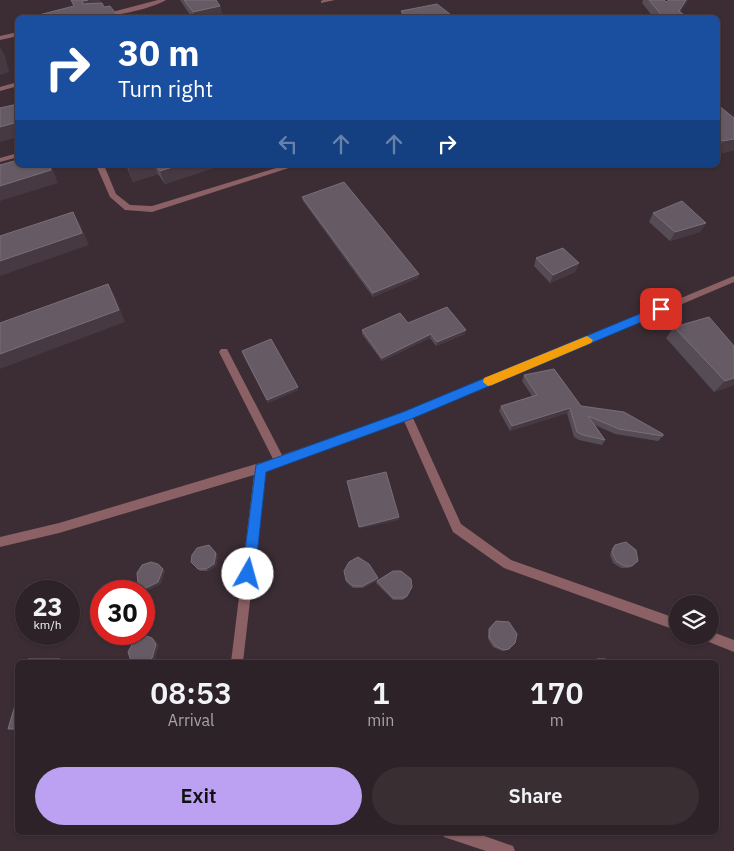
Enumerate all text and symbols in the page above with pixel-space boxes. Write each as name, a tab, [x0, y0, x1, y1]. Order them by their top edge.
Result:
text: 30 m	[118, 30, 200, 76]
icon: right	[35, 35, 100, 100]
text: Turn right	[118, 74, 213, 103]
icon: left	[274, 130, 302, 158]
icon: ahead	[327, 130, 355, 158]
icon: ahead	[380, 130, 408, 158]
icon: right	[433, 130, 461, 158]
pin	[640, 288, 682, 330]
icon: arrive	[647, 295, 675, 323]
position arrow	[221, 547, 273, 599]
speed limit sign: 30	[90, 580, 155, 645]
text: 23	[32, 590, 63, 623]
map controls	[669, 595, 719, 645]
button: layers	[669, 595, 719, 645]
text: km/h	[33, 617, 62, 632]
text: 08:53	[150, 673, 232, 712]
text: 1	[372, 673, 390, 712]
text: 170	[530, 673, 584, 712]
text: Arrival	[168, 710, 214, 730]
text: min	[367, 710, 394, 730]
text: m	[550, 710, 564, 730]
button: Exit	[35, 767, 362, 825]
button: Share	[372, 767, 699, 825]

